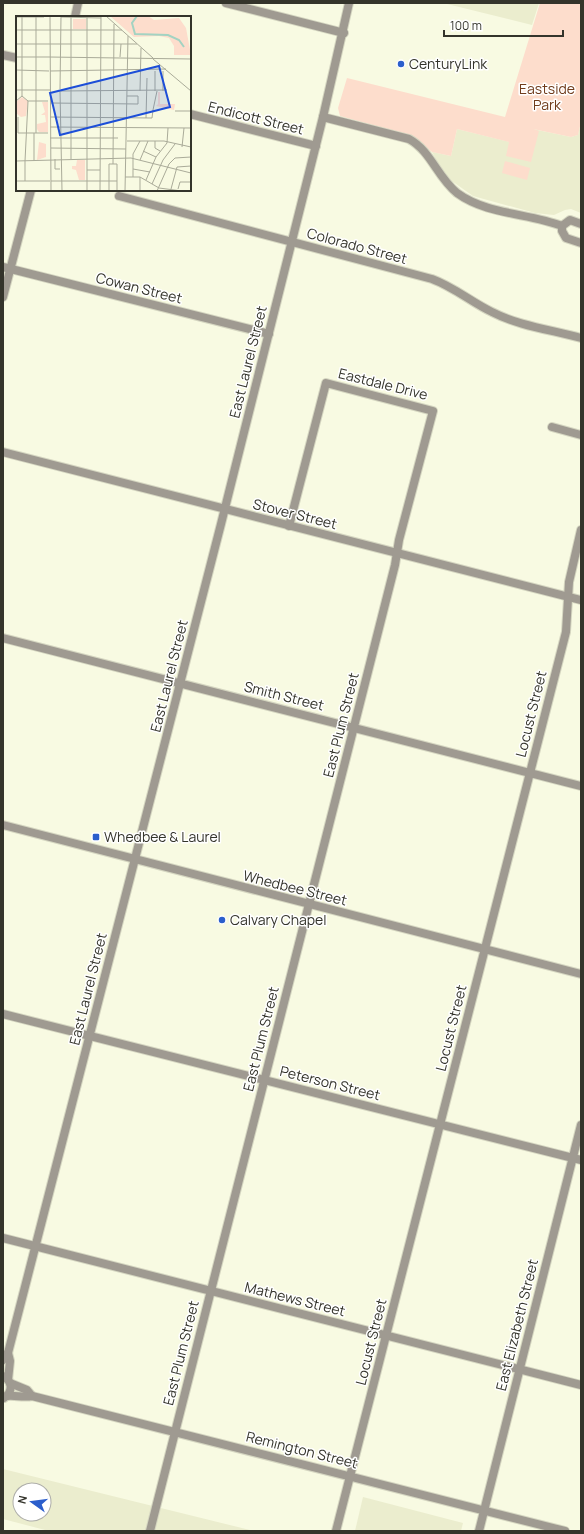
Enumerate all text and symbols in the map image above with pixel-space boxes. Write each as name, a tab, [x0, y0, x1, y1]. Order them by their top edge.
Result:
scale bar	[444, 12, 563, 38]
inset map	[16, 16, 191, 191]
text: 100 m	[450, 17, 482, 34]
place label: CenturyLink	[409, 54, 488, 73]
marker: CenturyLink	[396, 59, 406, 69]
park label: Eastside Park	[519, 79, 575, 114]
street label: Endicott Street	[206, 96, 306, 139]
street label: Colorado Street	[305, 223, 410, 268]
street label: Cowan Street	[94, 268, 185, 308]
street label: East Laurel Street	[224, 303, 271, 420]
street label: Eastdale Drive	[336, 363, 430, 404]
street label: Stover Street	[251, 494, 339, 533]
street label: East Laurel Street	[145, 617, 192, 734]
street label: Locust Street	[511, 668, 551, 759]
street label: East Plum Street	[318, 670, 363, 779]
street label: Smith Street	[242, 676, 326, 715]
place label: Whedbee & Laurel	[104, 827, 221, 846]
marker: Whedbee & Laurel	[91, 832, 101, 842]
street label: Whedbee Street	[241, 865, 349, 910]
place label: Calvary Chapel	[230, 910, 327, 929]
marker: Calvary Chapel	[217, 915, 227, 925]
street label: East Laurel Street	[64, 930, 111, 1047]
street label: Locust Street	[431, 982, 471, 1073]
street label: East Plum Street	[238, 984, 283, 1093]
street label: Peterson Street	[278, 1061, 383, 1104]
street label: East Elizabeth Street	[491, 1257, 542, 1393]
street label: Mathews Street	[243, 1277, 348, 1320]
street label: Locust Street	[351, 1296, 391, 1387]
street label: East Plum Street	[158, 1298, 203, 1407]
street label: Remington Street	[244, 1426, 360, 1473]
north arrow	[12, 1482, 52, 1522]
text: N	[14, 1494, 30, 1505]

